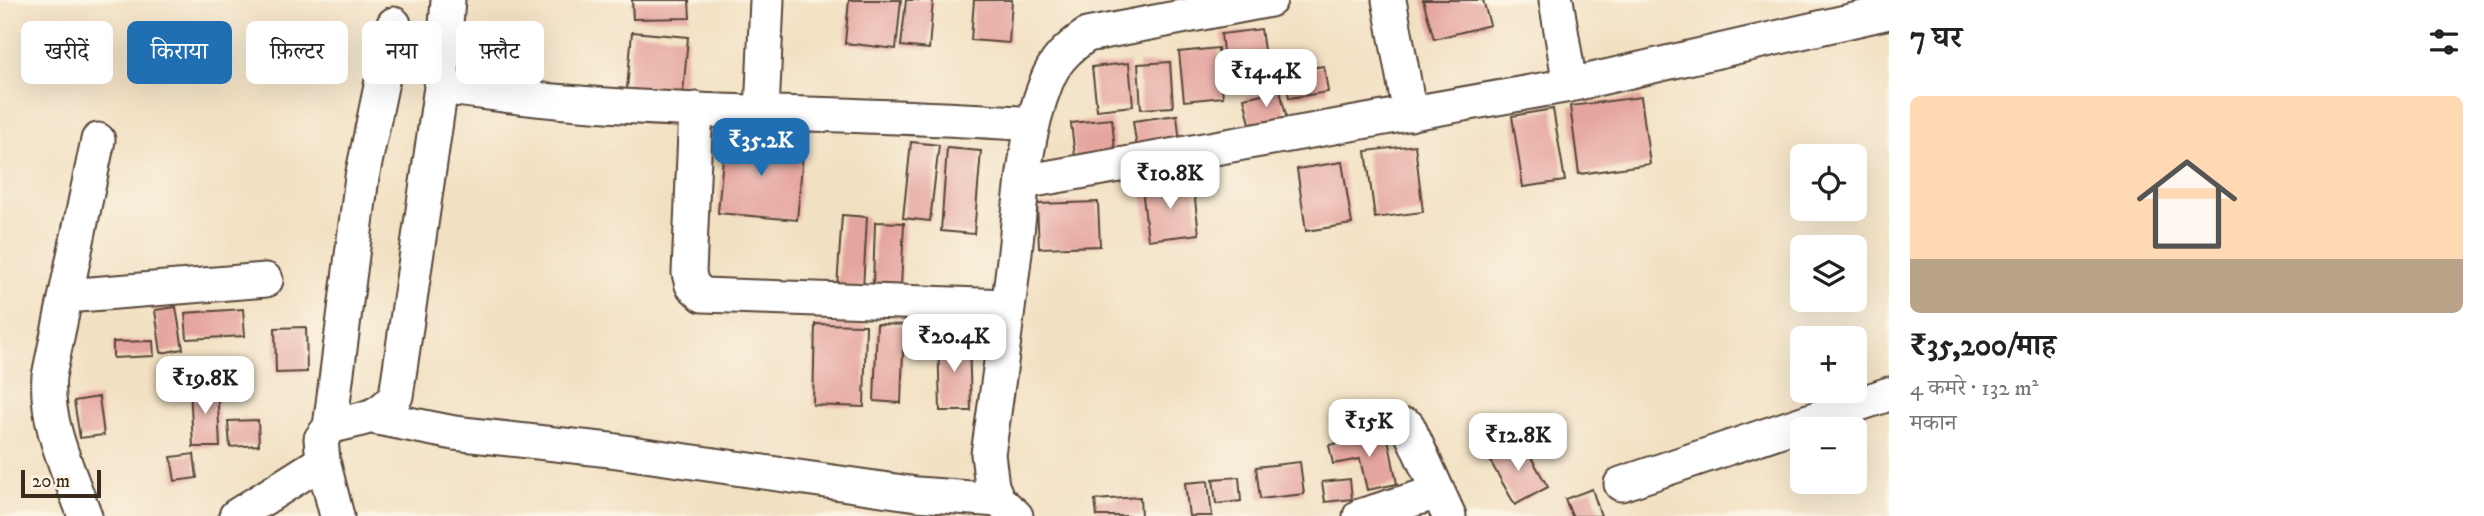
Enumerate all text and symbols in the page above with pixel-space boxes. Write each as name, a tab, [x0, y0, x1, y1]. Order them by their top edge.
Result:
text: 7 घर	[1910, 20, 1962, 57]
chip: खरीदें	[21, 21, 113, 84]
chip: किराया	[127, 21, 232, 84]
chip: फ़िल्टर	[246, 21, 348, 84]
chip: नया	[362, 21, 442, 84]
chip: फ़्लैट	[456, 21, 544, 84]
icon: filters	[2425, 23, 2463, 61]
pin: ₹14.4K	[1209, 50, 1323, 109]
text: ₹14.4K	[1231, 57, 1301, 86]
pin: ₹35.2K	[704, 118, 818, 178]
text: ₹35.2K	[728, 126, 794, 155]
icon: home	[2124, 141, 2250, 267]
map controls	[1790, 144, 1867, 494]
button: locate	[1790, 144, 1867, 221]
pin: ₹10.8K	[1113, 152, 1227, 211]
text: ₹10.8K	[1137, 159, 1203, 188]
button: layers	[1790, 235, 1867, 312]
pin: ₹20.4K	[897, 314, 1011, 374]
text: ₹20.4K	[918, 322, 990, 351]
button: +	[1790, 326, 1867, 403]
text: ₹35,200/माह	[1910, 328, 2056, 365]
pin: ₹19.8K	[148, 356, 262, 416]
text: ₹19.8K	[172, 364, 238, 393]
text: 4 कमरे · 132 m²	[1910, 374, 2039, 403]
pin: ₹15K	[1328, 400, 1410, 459]
text: ₹15K	[1345, 407, 1393, 436]
text: मकान	[1910, 409, 1957, 438]
pin: ₹12.8K	[1461, 414, 1575, 473]
button: −	[1790, 417, 1867, 494]
text: ₹12.8K	[1485, 421, 1551, 450]
scale bar	[21, 467, 102, 499]
text: 20 m	[32, 470, 70, 493]

